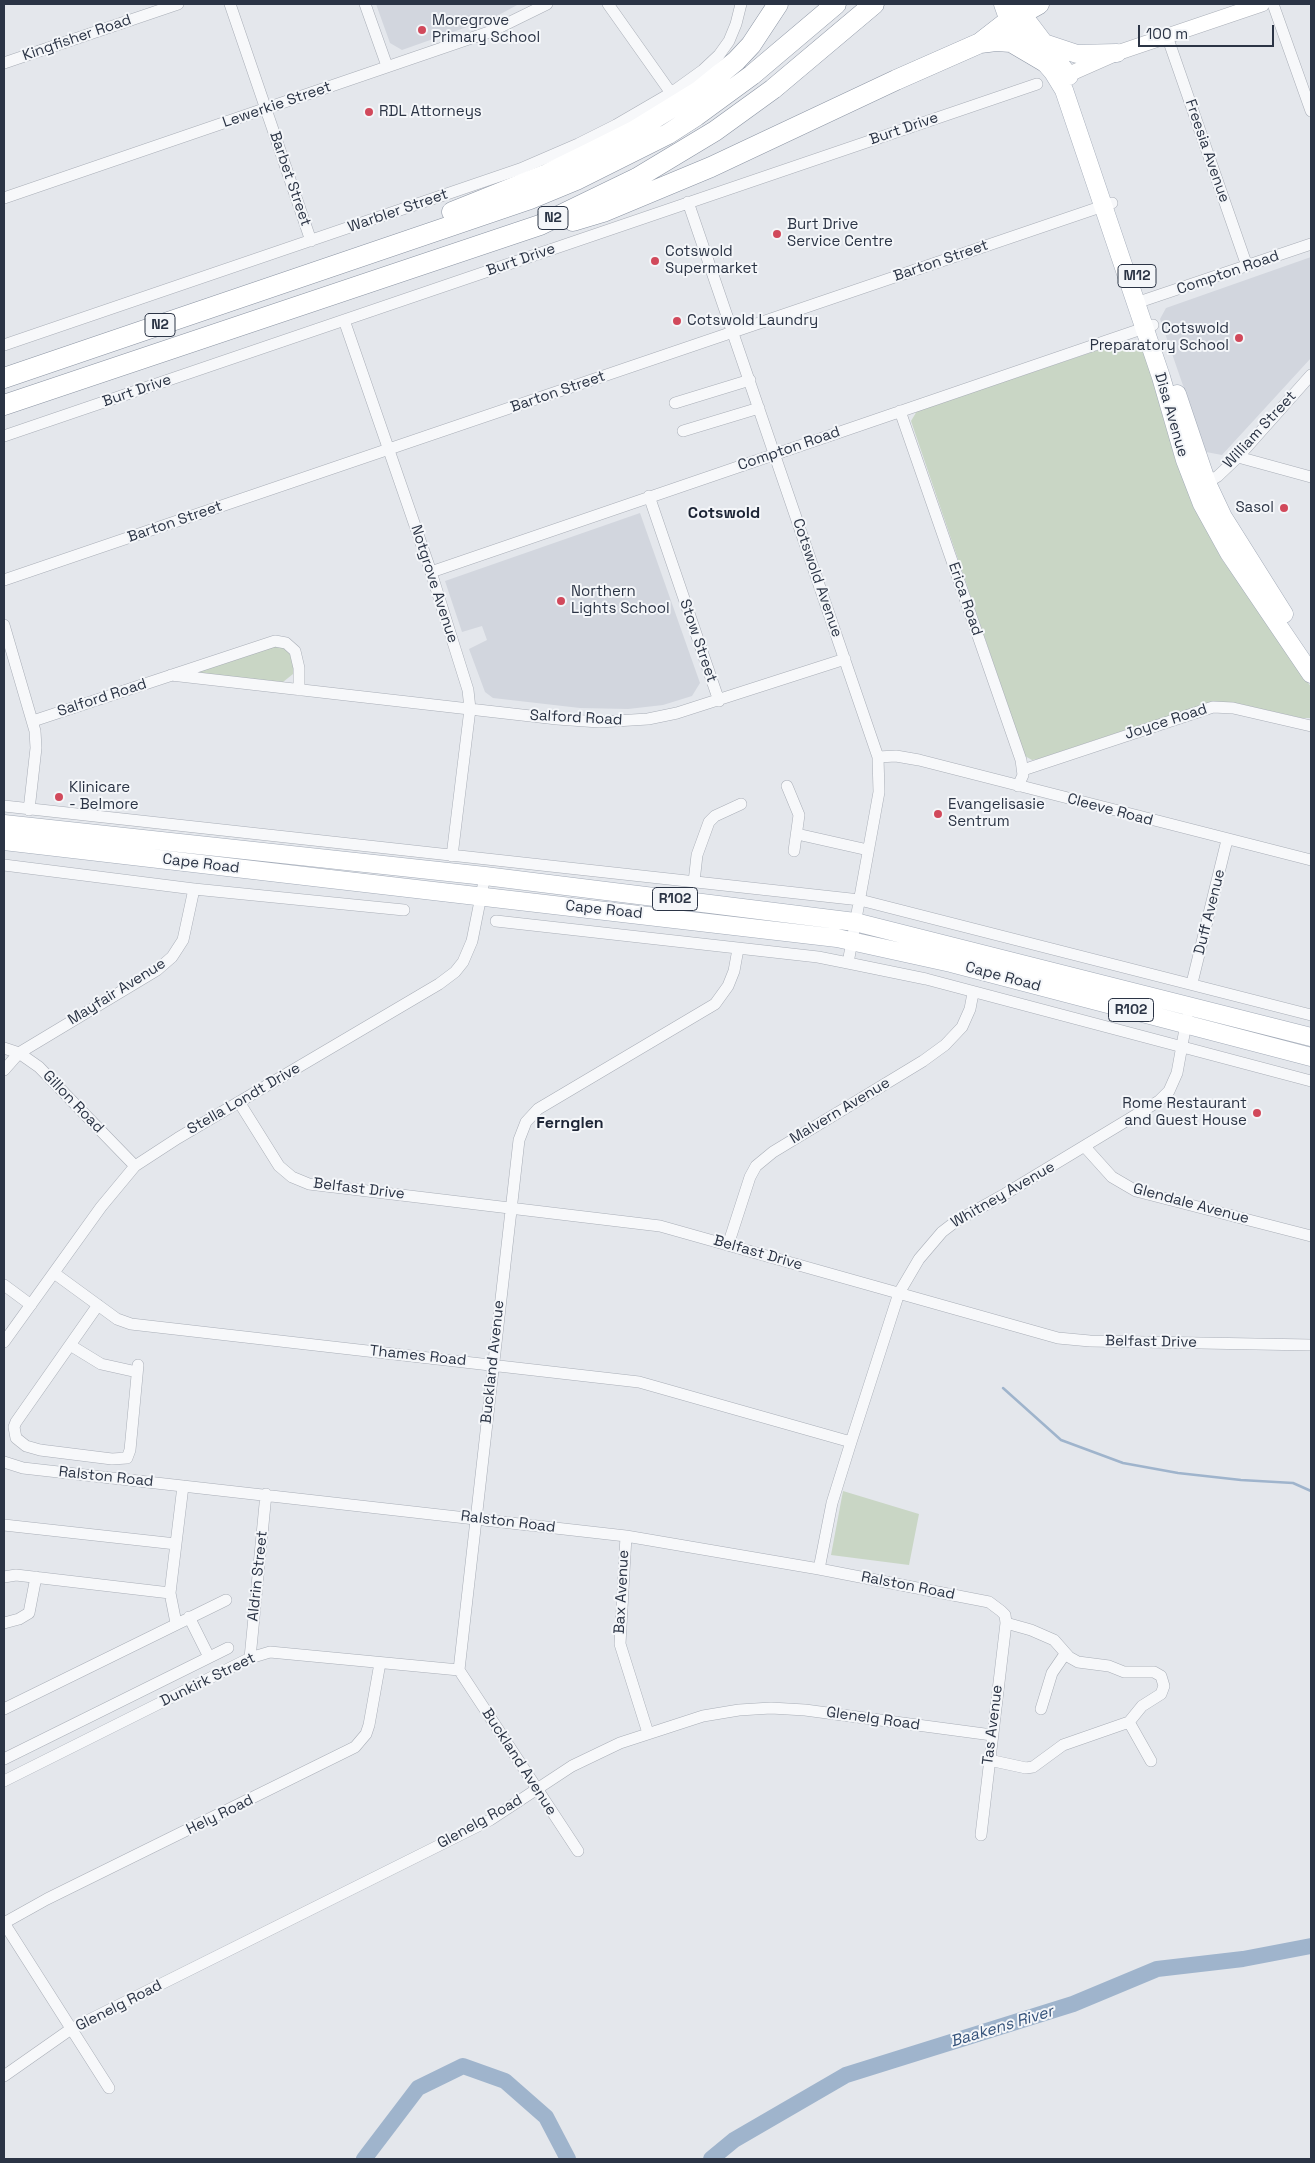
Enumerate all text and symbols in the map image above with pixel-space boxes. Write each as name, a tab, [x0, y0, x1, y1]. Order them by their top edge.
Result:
street label: Kingfisher Road	[20, 11, 134, 65]
place label: Moregrove Primary School	[432, 12, 540, 47]
scale bar	[1140, 15, 1276, 47]
marker: Moregrove Primary School	[416, 24, 428, 36]
text: 100 m	[1146, 24, 1188, 43]
street label: Lewerkie Street	[220, 78, 334, 132]
street label: Freesia Avenue	[1181, 97, 1233, 205]
place label: RDL Attorneys	[379, 103, 482, 121]
marker: RDL Attorneys	[363, 106, 375, 118]
street label: Burt Drive	[867, 109, 941, 149]
street label: Barbet Street	[265, 129, 315, 229]
street label: Warbler Street	[346, 185, 450, 237]
road number: N2	[538, 207, 568, 230]
place label: Burt Drive Service Centre	[787, 216, 893, 251]
marker: Burt Drive Service Centre	[771, 228, 783, 240]
street label: Barton Street	[891, 236, 991, 286]
street label: Burt Drive	[484, 240, 558, 280]
place label: Cotswold Supermarket	[665, 243, 758, 278]
street label: Compton Road	[1175, 247, 1281, 299]
marker: Cotswold Supermarket	[649, 255, 661, 267]
road number: M12	[1118, 264, 1156, 288]
place label: Cotswold Laundry	[687, 312, 818, 330]
road number: N2	[145, 314, 175, 336]
marker: Cotswold Laundry	[671, 315, 683, 327]
place label: Cotswold Preparatory School	[1090, 320, 1229, 355]
marker: Cotswold Preparatory School	[1233, 332, 1245, 344]
street label: Barton Street	[508, 367, 608, 417]
street label: Burt Drive	[100, 371, 174, 411]
street label: Disa Avenue	[1150, 371, 1192, 459]
street label: William Street	[1220, 388, 1300, 472]
street label: Compton Road	[736, 423, 842, 475]
street label: Barton Street	[125, 497, 225, 547]
place label: Sasol	[1235, 499, 1274, 517]
marker: Sasol	[1278, 502, 1290, 514]
district label: Cotswold	[688, 504, 760, 524]
street label: Cotswold Avenue	[788, 516, 846, 640]
street label: Notgrove Avenue	[406, 523, 462, 645]
street label: Erica Road	[944, 560, 986, 638]
place label: Northern Lights School	[571, 583, 670, 618]
marker: Northern Lights School	[555, 595, 567, 607]
street label: Stow Street	[675, 597, 721, 685]
street label: Salford Road	[55, 675, 149, 721]
street label: Joyce Road	[1123, 700, 1209, 744]
street label: Salford Road	[529, 707, 623, 729]
place label: Klinicare - Belmore	[69, 779, 139, 814]
street label: Cleeve Road	[1065, 790, 1155, 830]
marker: Klinicare - Belmore	[53, 791, 65, 803]
place label: Evangelisasie Sentrum	[948, 796, 1045, 831]
marker: Evangelisasie Sentrum	[932, 808, 944, 820]
street label: Cape Road	[161, 850, 241, 878]
street label: Duff Avenue	[1191, 867, 1229, 957]
road number: R102	[652, 888, 698, 911]
street label: Cape Road	[565, 897, 643, 923]
street label: Mayfair Avenue	[65, 955, 169, 1029]
street label: Cape Road	[963, 958, 1043, 996]
road number: R102	[1108, 998, 1154, 1022]
street label: Stella Londt Drive	[184, 1059, 304, 1139]
street label: Gillon Road	[39, 1067, 107, 1137]
street label: Malvern Avenue	[787, 1074, 893, 1148]
place label: Rome Restaurant and Guest House	[1122, 1095, 1247, 1130]
marker: Rome Restaurant and Guest House	[1251, 1107, 1263, 1119]
district label: Fernglen	[536, 1114, 604, 1134]
street label: Whitney Avenue	[948, 1158, 1058, 1232]
street label: Belfast Drive	[312, 1174, 406, 1204]
street label: Glendale Avenue	[1131, 1180, 1251, 1228]
street label: Belfast Drive	[711, 1232, 805, 1274]
street label: Buckland Avenue	[478, 1299, 508, 1425]
street label: Belfast Drive	[1105, 1332, 1197, 1352]
street label: Thames Road	[369, 1342, 467, 1370]
street label: Ralston Road	[58, 1463, 154, 1491]
street label: Ralston Road	[460, 1507, 556, 1537]
street label: Aldrin Street	[244, 1530, 272, 1622]
street label: Bax Avenue	[611, 1549, 633, 1635]
street label: Ralston Road	[860, 1568, 956, 1604]
street label: Dunkirk Street	[158, 1649, 258, 1711]
street label: Tas Avenue	[979, 1684, 1007, 1766]
street label: Glenelg Road	[825, 1704, 921, 1734]
street label: Buckland Avenue	[478, 1705, 560, 1819]
street label: Hely Road	[184, 1791, 256, 1839]
street label: Glenelg Road	[434, 1791, 526, 1853]
street label: Glenelg Road	[73, 1977, 165, 2035]
water label: Baakens River	[948, 2002, 1056, 2052]

